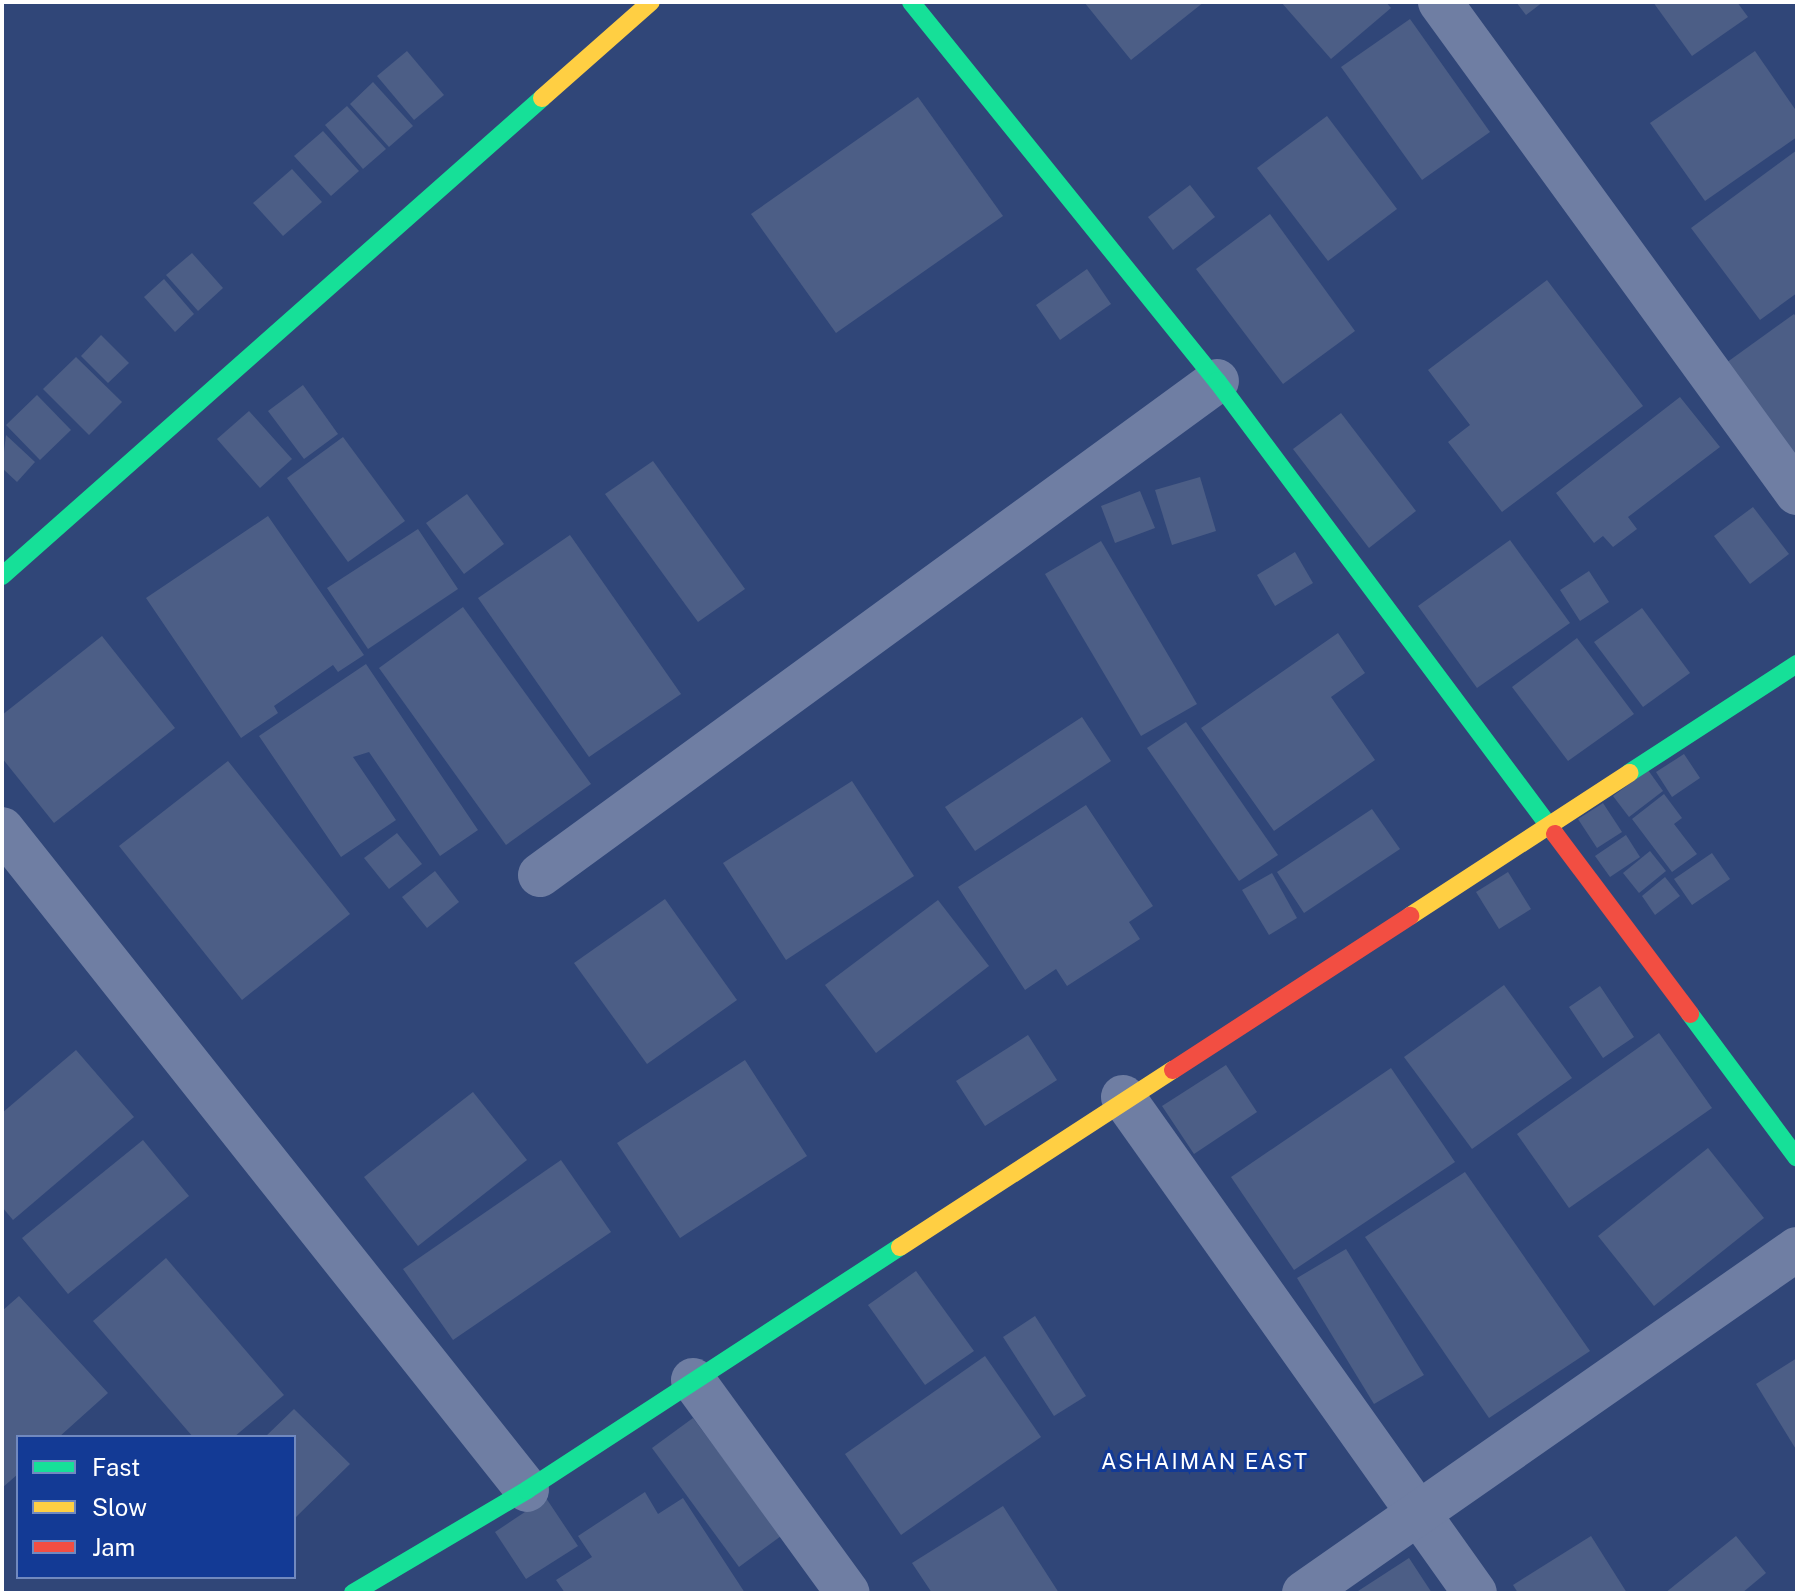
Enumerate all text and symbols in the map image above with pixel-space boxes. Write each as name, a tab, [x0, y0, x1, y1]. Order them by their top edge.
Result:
legend	[16, 1435, 296, 1579]
district label: ASHAIMAN EAST	[1101, 1449, 1309, 1475]
text: Fast	[92, 1453, 140, 1481]
text: Slow	[92, 1493, 147, 1521]
text: Jam	[92, 1533, 135, 1561]

